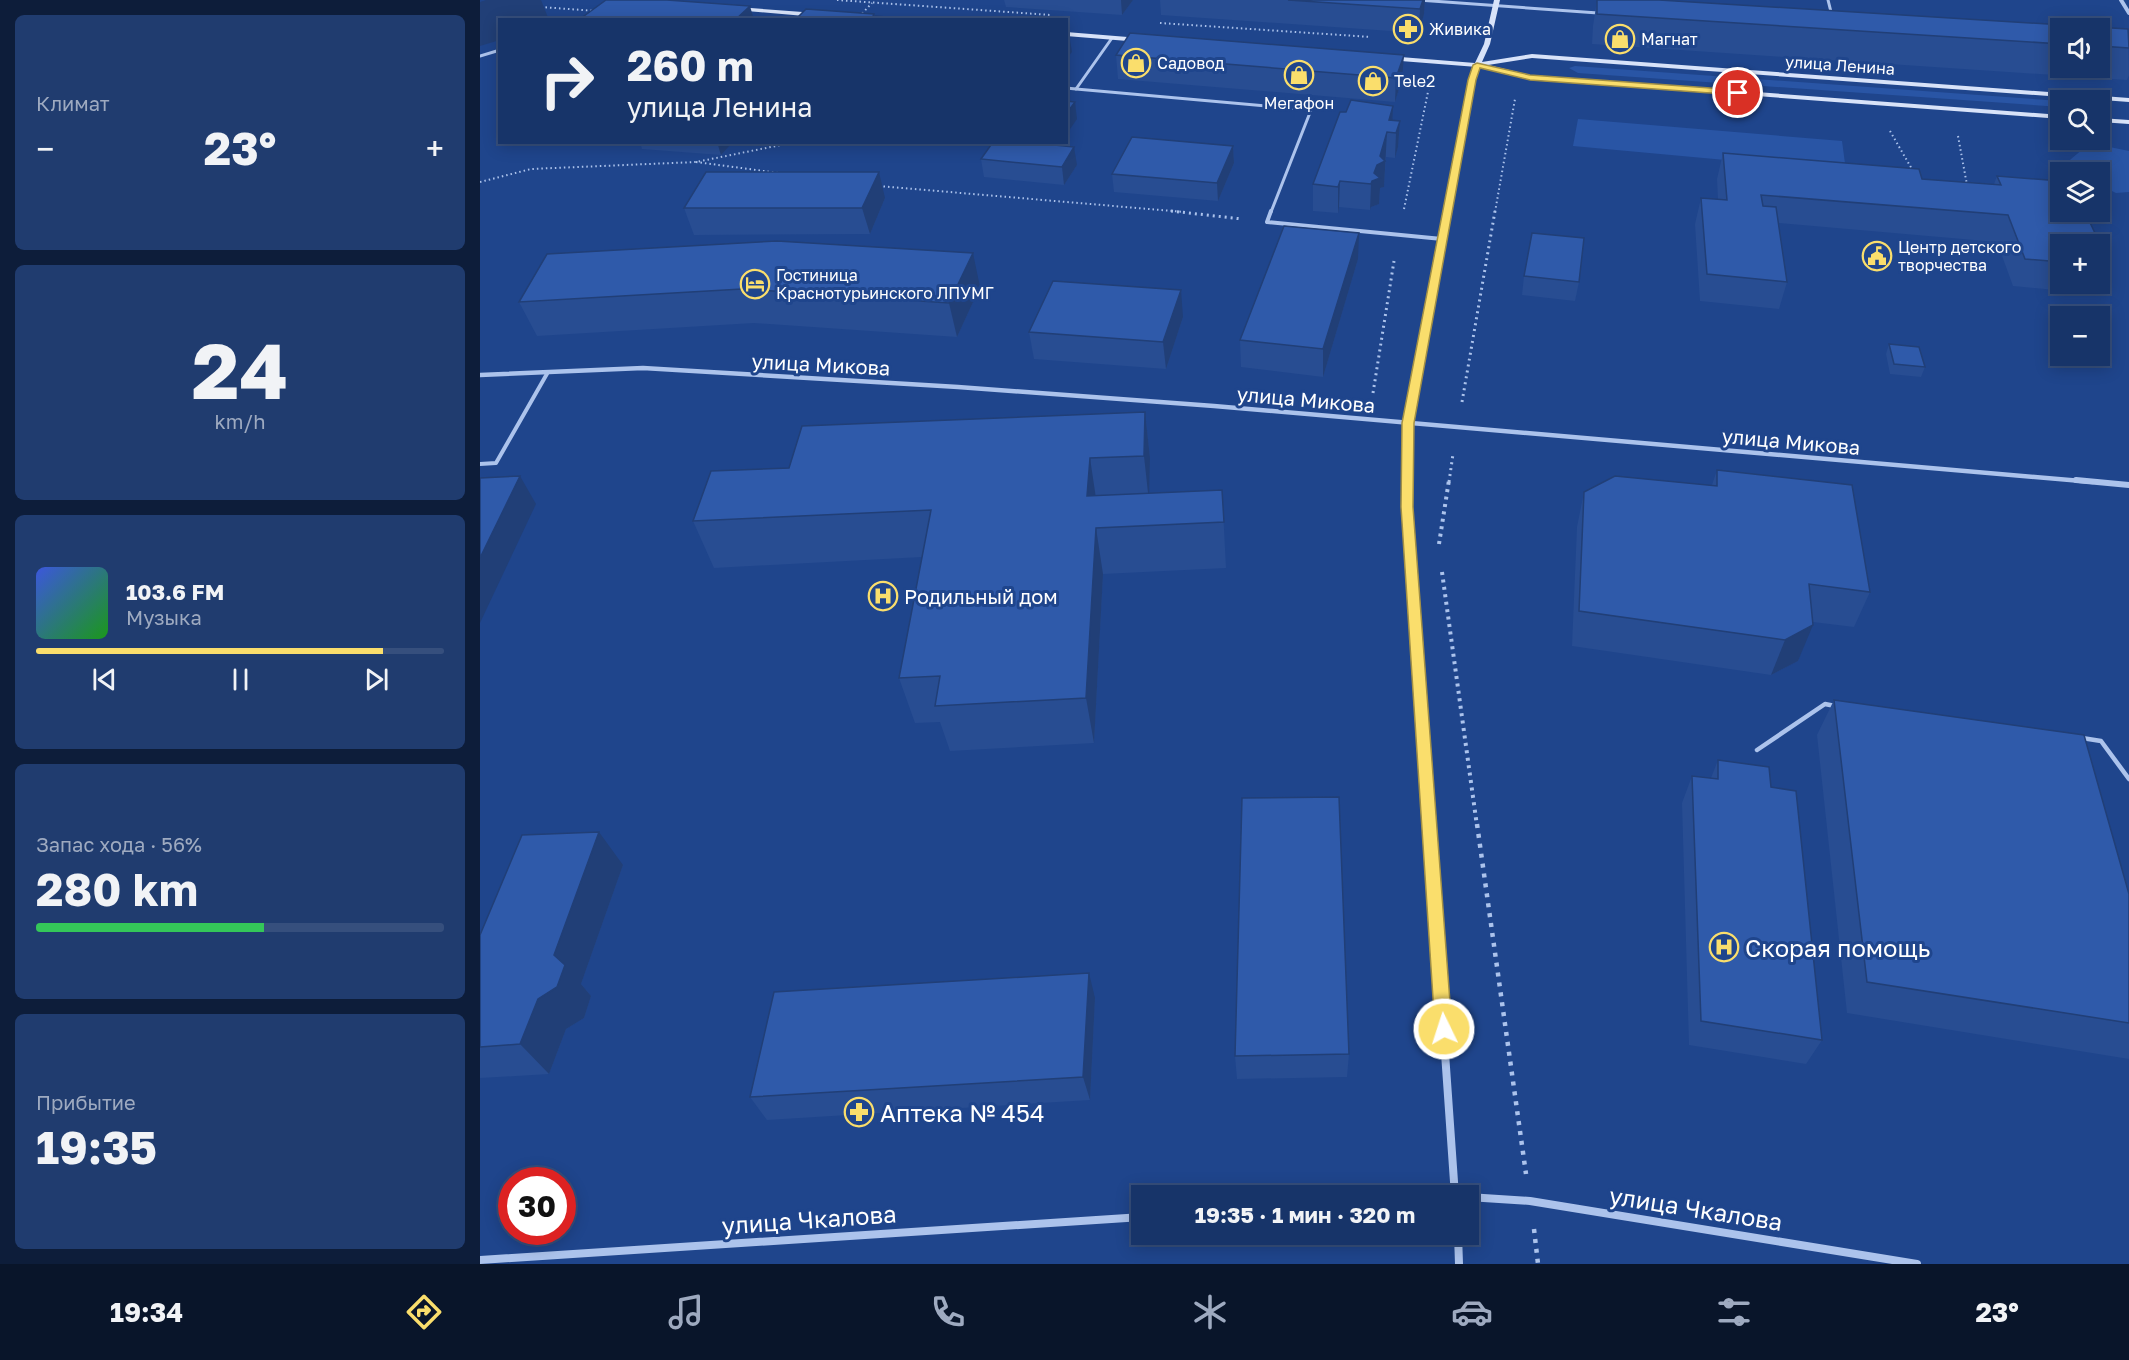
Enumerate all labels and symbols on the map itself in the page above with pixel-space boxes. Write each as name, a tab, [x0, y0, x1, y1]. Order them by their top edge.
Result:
pharmacy icon: Живика	[1392, 13, 1424, 45]
place label: Живика	[1429, 19, 1491, 39]
shop icon: Магнат	[1604, 23, 1636, 55]
place label: Магнат	[1641, 29, 1698, 49]
shop icon: Садовод	[1120, 47, 1152, 79]
street label: улица Ленина	[1784, 51, 1896, 79]
place label: Садовод	[1157, 53, 1225, 73]
shop icon: Мегафон	[1283, 59, 1315, 91]
shop icon: Tele2	[1357, 65, 1389, 97]
pin	[1712, 67, 1763, 118]
place label: Tele2	[1394, 71, 1435, 91]
place label: Мегафон	[1264, 93, 1334, 113]
place label: Центр детского творчества	[1898, 237, 2021, 275]
public building icon: Центр детского творчества	[1861, 240, 1893, 272]
place label: Гостиница Краснотурьинского ЛПУМГ	[776, 265, 994, 303]
hotel icon: Гостиница Краснотурьинского ЛПУМГ	[739, 268, 771, 300]
street label: улица Микова	[751, 348, 891, 380]
street label: улица Микова	[1236, 381, 1376, 417]
street label: улица Микова	[1721, 423, 1861, 459]
hospital icon: Родильный дом	[867, 580, 899, 612]
place label: Родильный дом	[904, 584, 1058, 608]
hospital icon: Скорая помощь	[1708, 931, 1740, 963]
place label: Скорая помощь	[1745, 933, 1930, 962]
position arrow	[1412, 997, 1476, 1061]
pharmacy icon: Аптека № 454	[843, 1096, 875, 1128]
place label: Аптека № 454	[880, 1098, 1045, 1127]
speed limit sign: 30	[498, 1167, 576, 1245]
street label: улица Чкалова	[1607, 1180, 1785, 1236]
street label: улица Чкалова	[721, 1198, 897, 1240]

